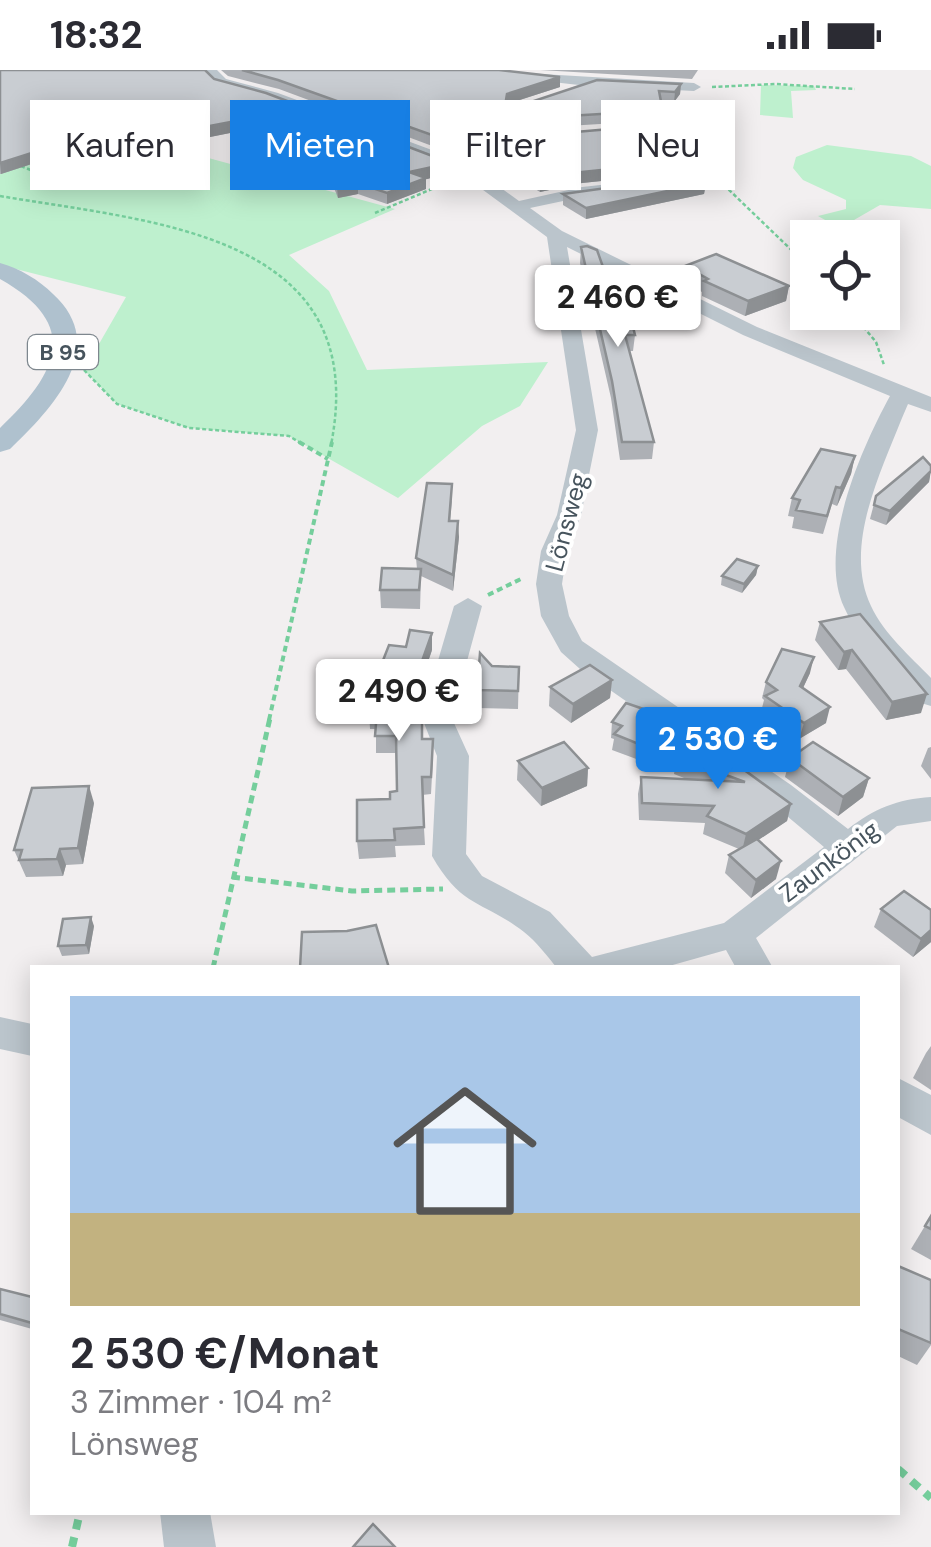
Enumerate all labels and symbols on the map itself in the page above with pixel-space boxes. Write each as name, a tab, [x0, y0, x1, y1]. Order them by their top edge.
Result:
pin: 2 460 €	[526, 265, 710, 350]
road number: B 95	[28, 335, 98, 369]
street label: Lönsweg	[538, 469, 595, 575]
pin: 2 490 €	[307, 659, 491, 744]
pin: 2 530 €	[626, 707, 810, 792]
street label: Zaunkönig	[773, 813, 886, 910]

